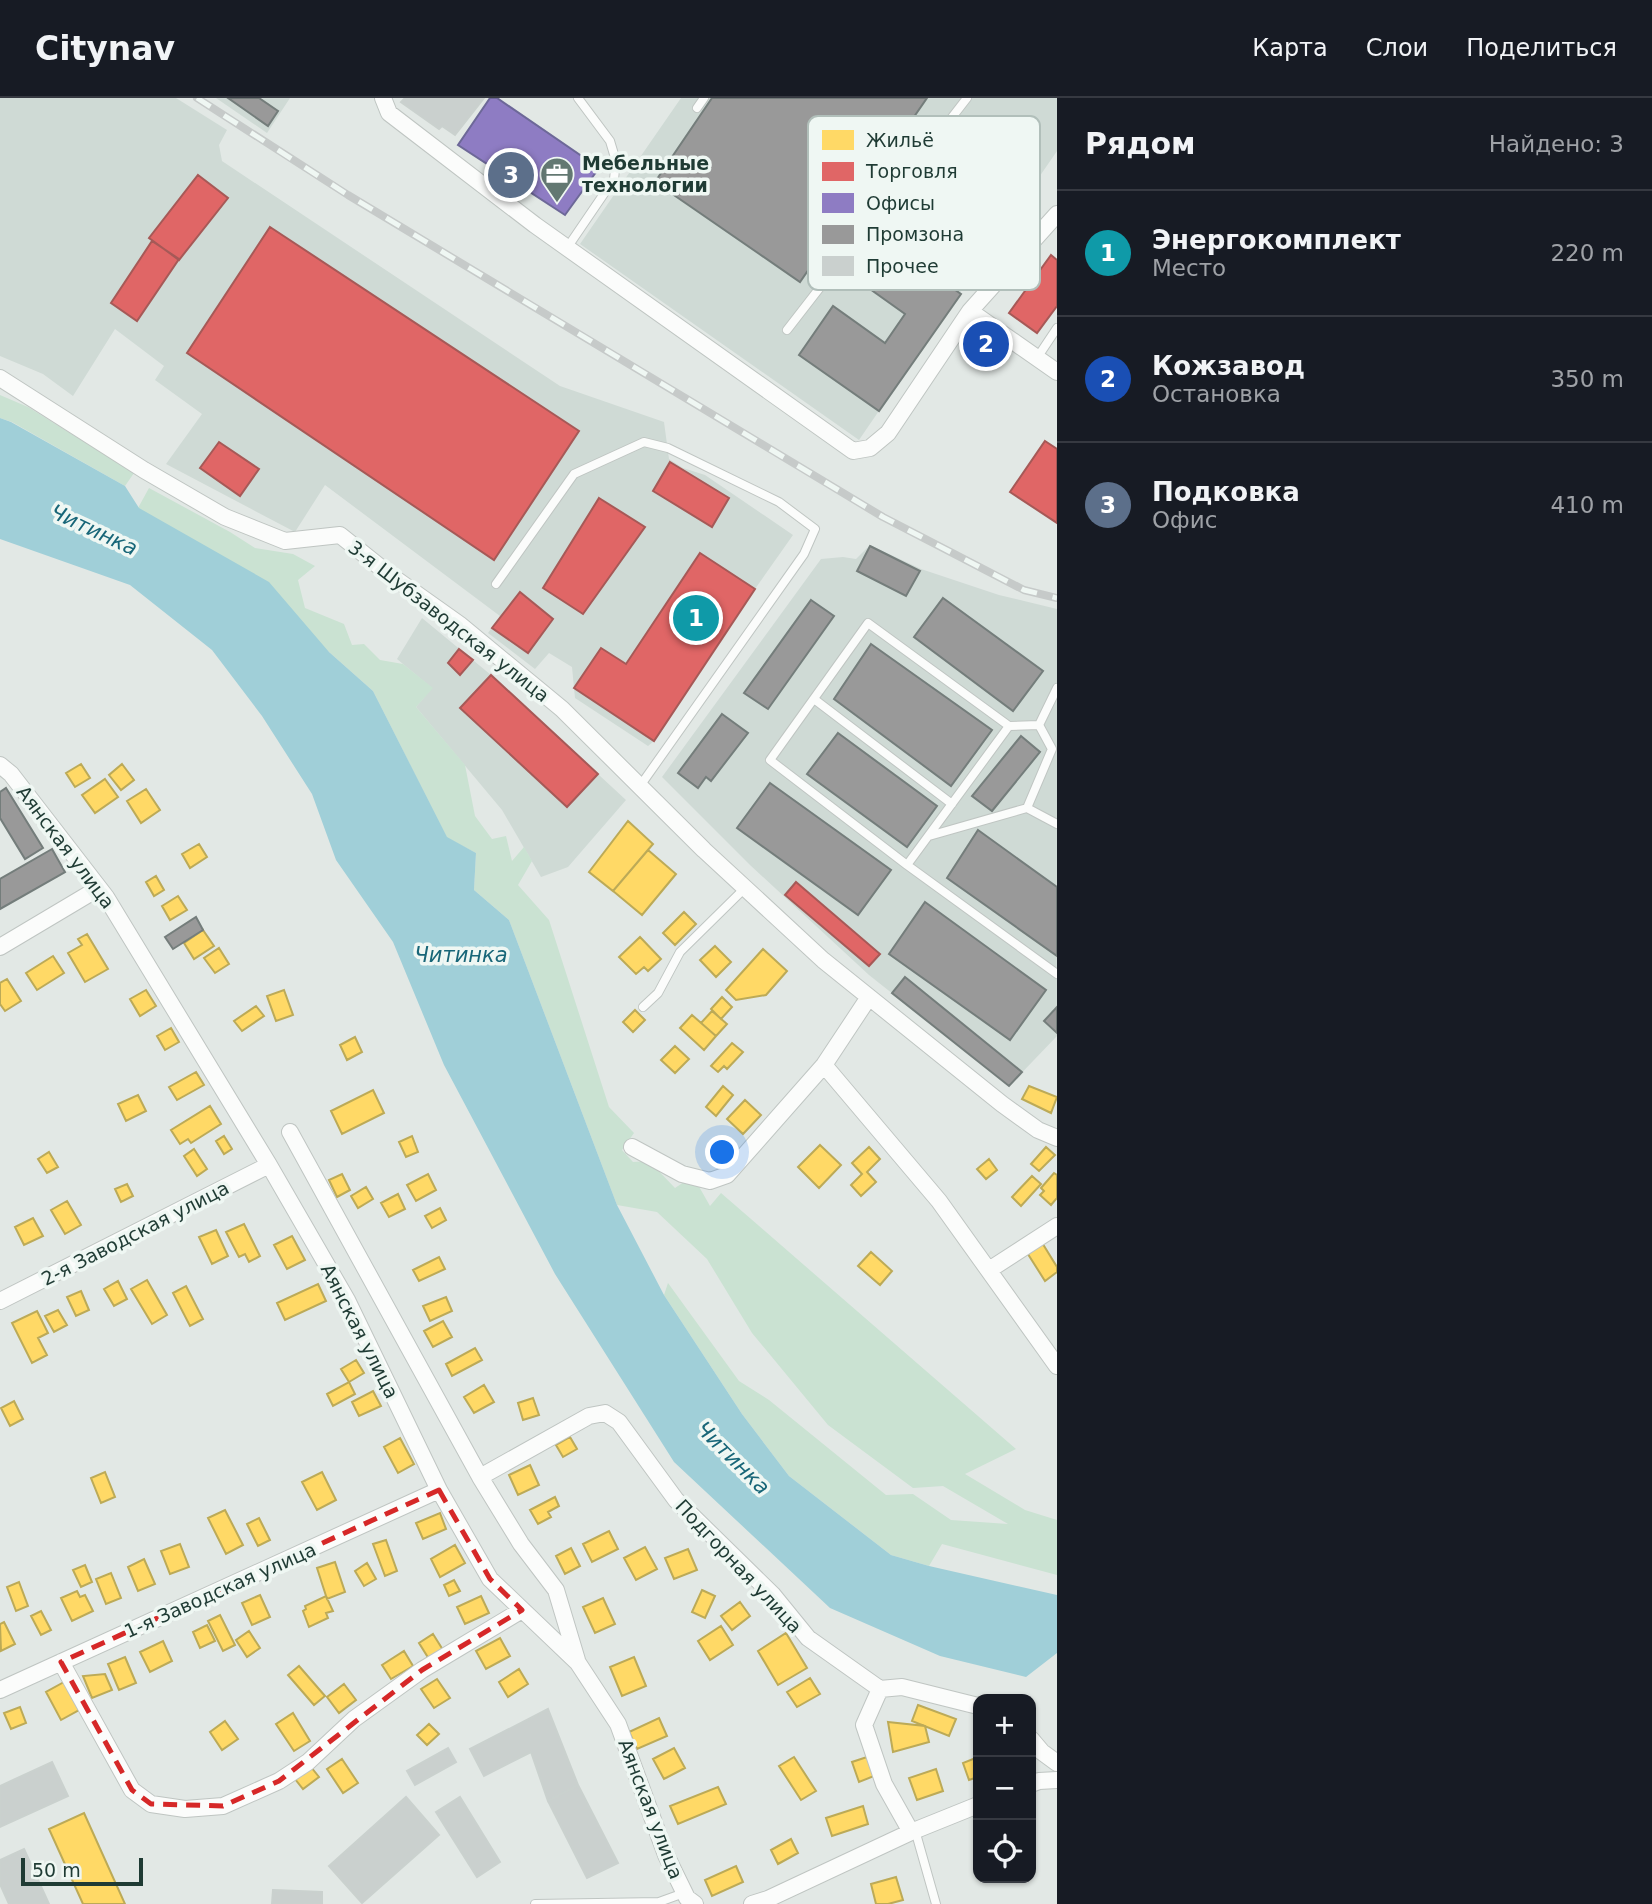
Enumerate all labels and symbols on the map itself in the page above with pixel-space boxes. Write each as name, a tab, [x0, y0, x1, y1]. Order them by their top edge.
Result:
legend	[808, 116, 1040, 290]
text: Жильё	[866, 129, 934, 151]
pin: 3	[488, 149, 534, 201]
place label: Мебельные технологии	[582, 152, 709, 196]
office icon: Мебельные технологии	[538, 155, 576, 204]
text: Торговля	[865, 160, 958, 182]
text: Офисы	[866, 192, 935, 214]
text: Промзона	[866, 223, 964, 245]
text: Прочее	[866, 255, 939, 277]
pin: 2	[963, 318, 1009, 370]
water label: Читинка	[47, 499, 141, 561]
street label: 3-я Шубзаводская улица	[344, 536, 554, 706]
pin: 1	[673, 592, 719, 644]
street label: Аянская улица	[13, 781, 119, 913]
water label: Читинка	[414, 943, 508, 967]
your location	[705, 1135, 739, 1169]
street label: 2-я Заводская улица	[38, 1176, 232, 1290]
street label: Аянская улица	[317, 1260, 403, 1402]
water label: Читинка	[692, 1417, 774, 1499]
street label: Подгорная улица	[671, 1495, 807, 1637]
street label: 1-я Заводская улица	[121, 1538, 319, 1642]
street label: Аянская улица	[614, 1736, 688, 1882]
scale bar	[21, 1855, 144, 1887]

